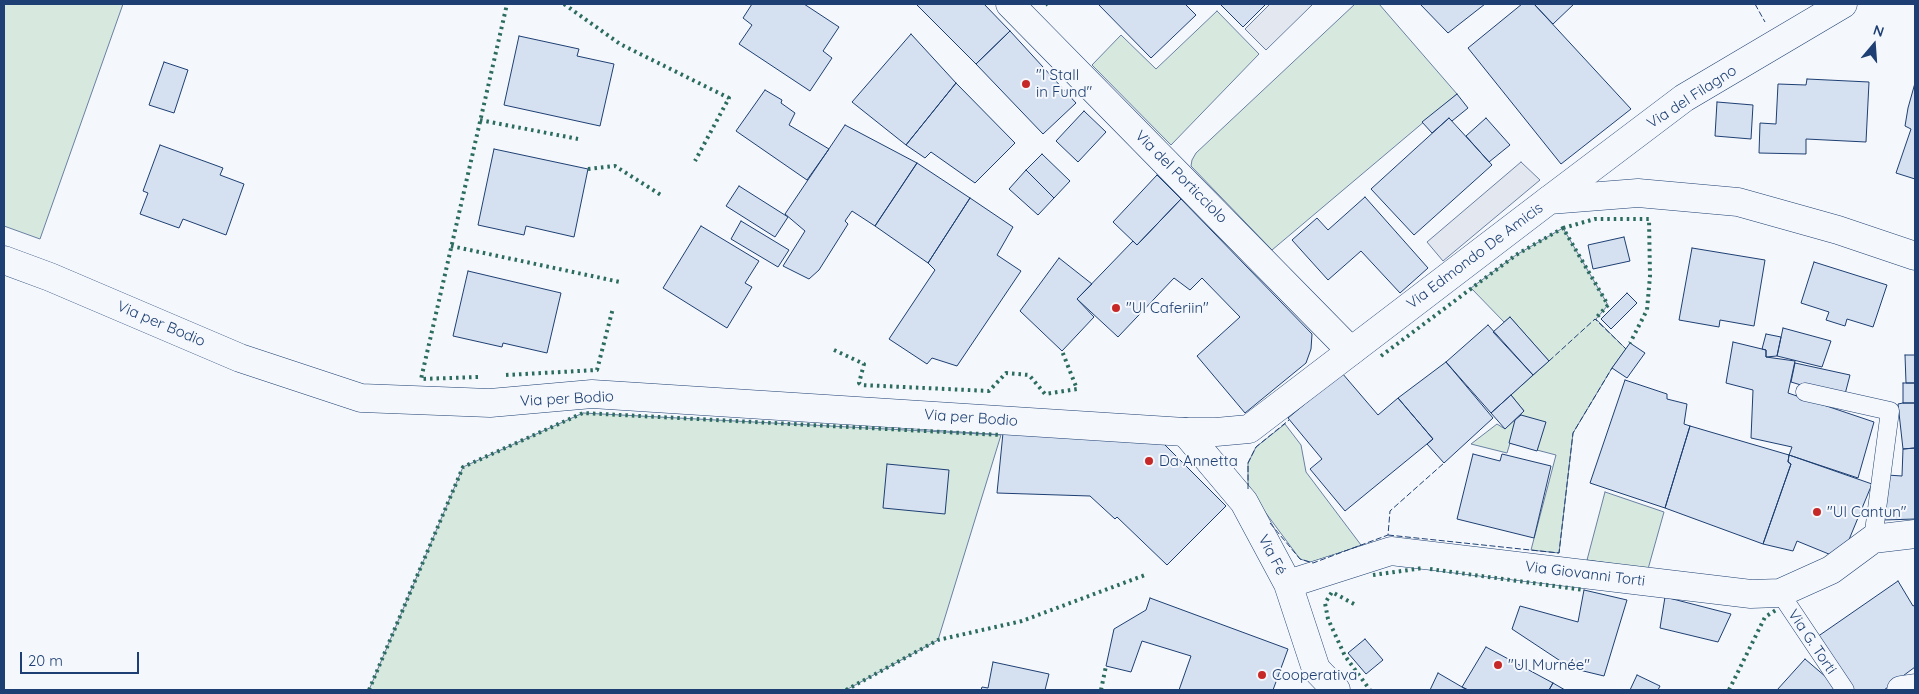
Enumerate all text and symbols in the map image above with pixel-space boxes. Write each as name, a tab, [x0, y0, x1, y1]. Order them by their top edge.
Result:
north arrow	[1849, 20, 1899, 70]
text: N	[1871, 21, 1886, 41]
street label: Via del Filagno	[1644, 61, 1740, 133]
place label: "I Stall in Fund"	[1036, 66, 1092, 101]
marker: "I Stall in Fund"	[1020, 78, 1032, 90]
street label: Via del Porticciolo	[1131, 127, 1231, 227]
street label: Via Edmondo De Amicis	[1403, 199, 1547, 313]
street label: Via per Bodio	[114, 297, 208, 351]
place label: "Ul Caferiin"	[1126, 299, 1209, 317]
marker: "Ul Caferiin"	[1110, 302, 1122, 314]
street label: Via per Bodio	[520, 388, 614, 410]
street label: Via per Bodio	[923, 406, 1019, 430]
place label: Da Annetta	[1159, 452, 1238, 470]
marker: Da Annetta	[1143, 455, 1155, 467]
place label: "Ul Cantun"	[1827, 503, 1907, 521]
marker: "Ul Cantun"	[1811, 506, 1823, 518]
street label: Via Fé	[1254, 532, 1290, 578]
street label: Via Giovanni Torti	[1524, 558, 1646, 590]
street label: Via G. Torti	[1784, 606, 1840, 678]
scale bar	[22, 642, 141, 674]
text: 20 m	[28, 651, 63, 670]
place label: "Ul Murnée"	[1508, 656, 1590, 674]
marker: "Ul Murnée"	[1492, 659, 1504, 671]
place label: Cooperativa	[1272, 666, 1357, 684]
marker: Cooperativa	[1256, 669, 1268, 681]

